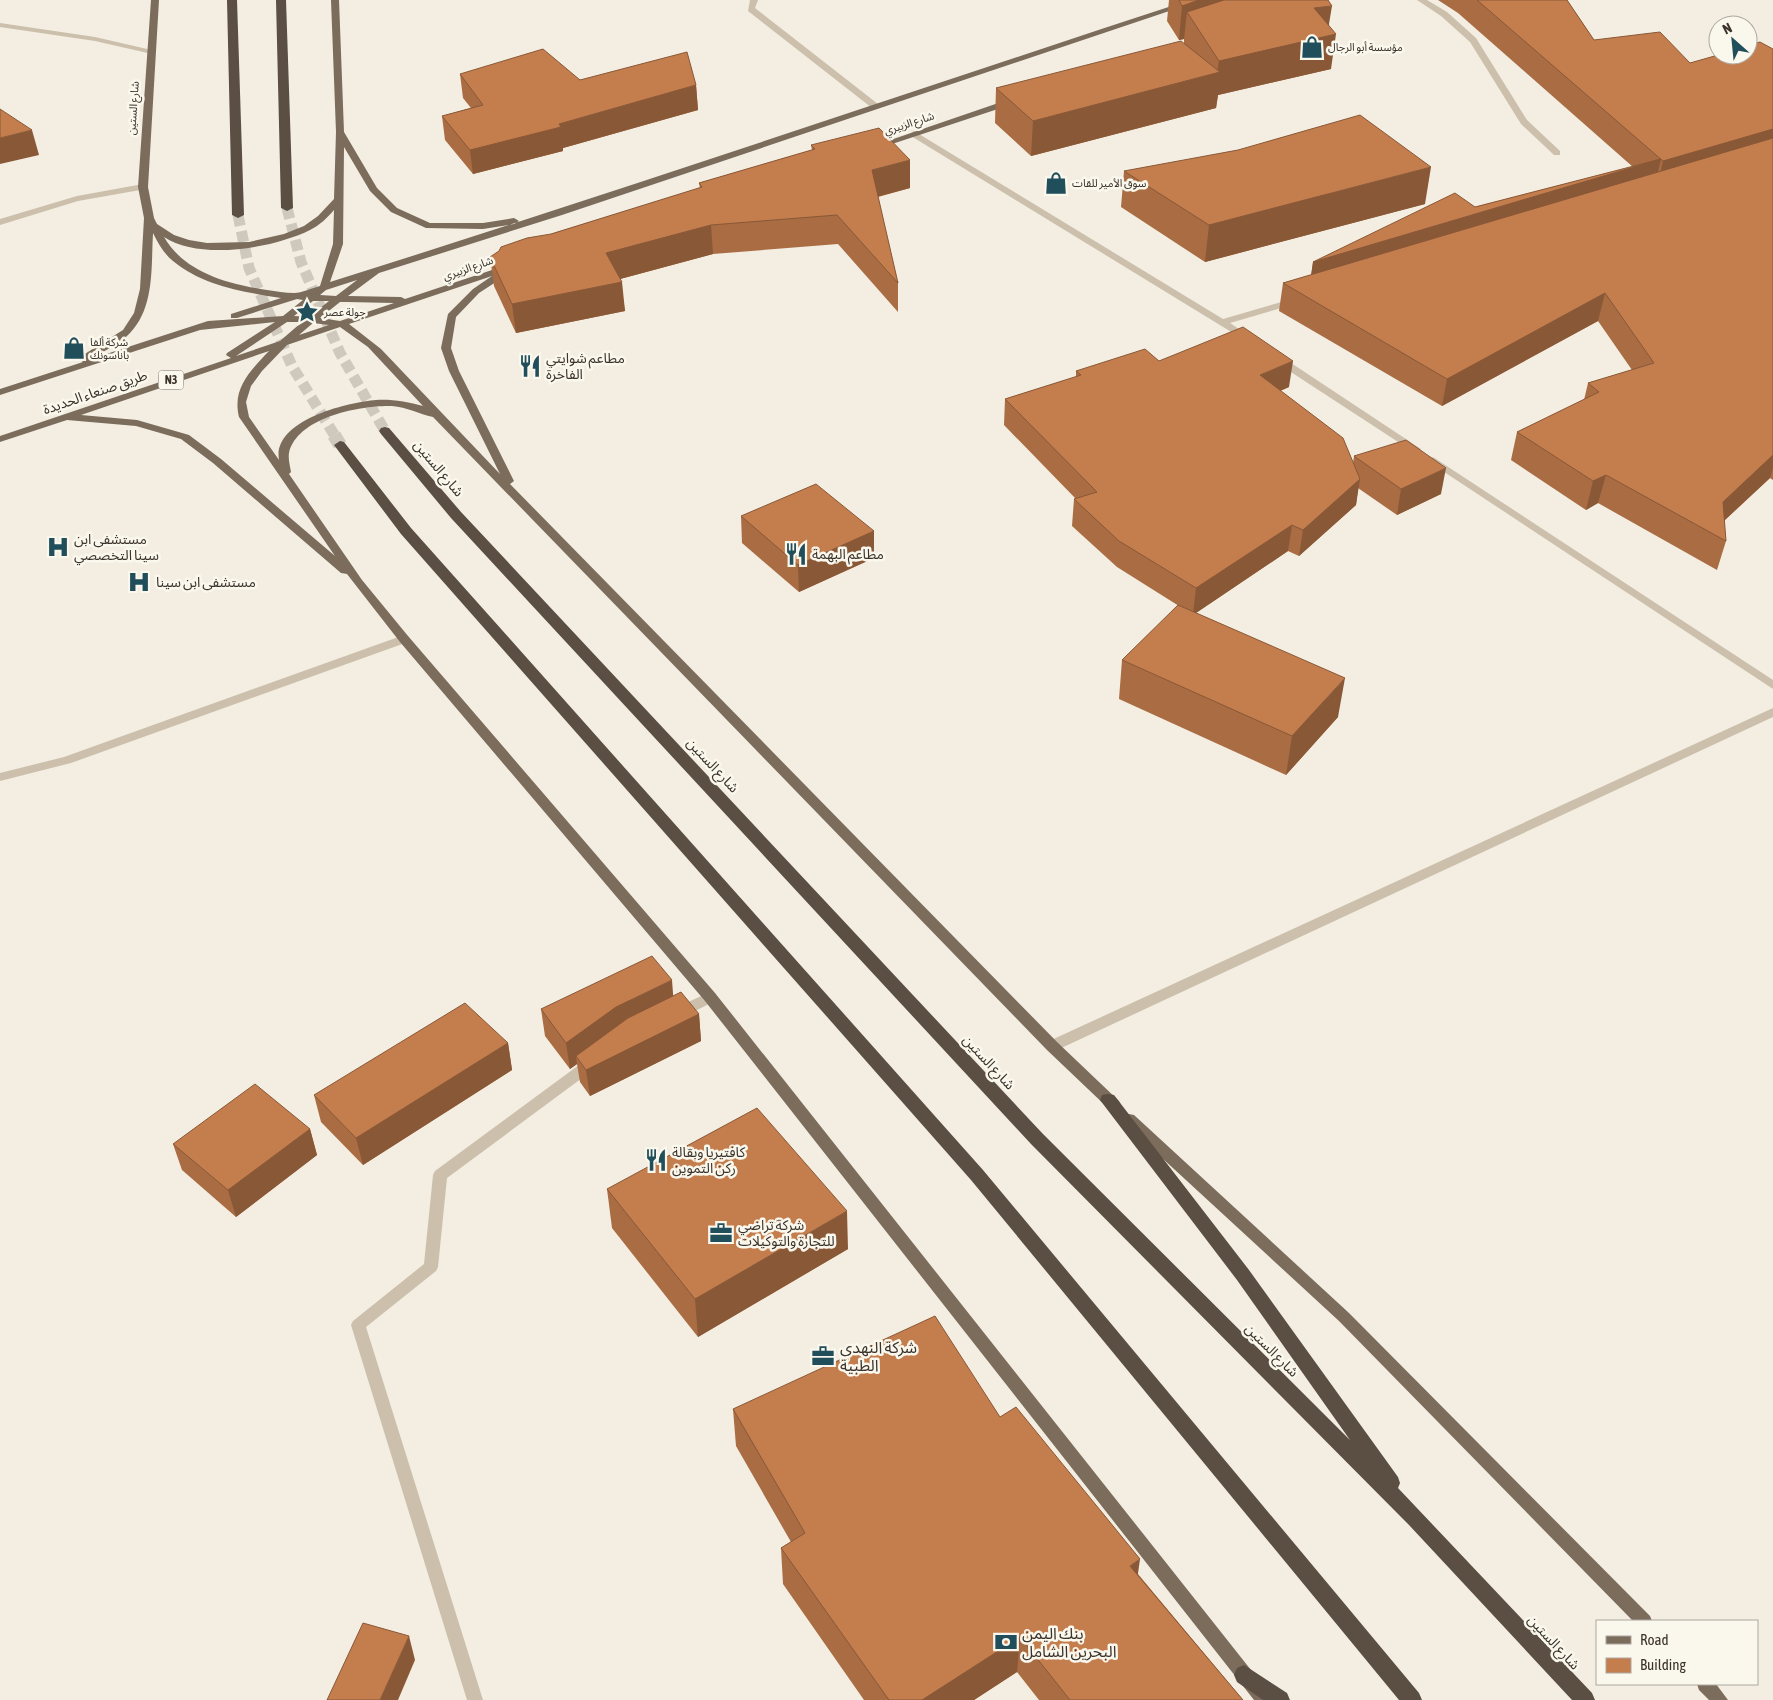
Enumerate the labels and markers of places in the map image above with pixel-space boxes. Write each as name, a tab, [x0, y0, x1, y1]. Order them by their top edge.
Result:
shop icon: مؤسسة أبو الرجال	[1299, 34, 1325, 60]
place label: مؤسسة أبو الرجال	[1328, 41, 1403, 54]
shop icon: سوق الأمير للقات	[1043, 170, 1069, 196]
place label: سوق الأمير للقات	[1072, 177, 1147, 190]
place icon: جولة عصر	[294, 299, 320, 325]
place label: جولة عصر	[323, 306, 366, 319]
shop icon: شركة ألفا باناسونك	[61, 335, 87, 361]
place label: شركة ألفا باناسونك	[90, 336, 129, 362]
place label: مطاعم شوايتي الفاخرة	[546, 350, 625, 383]
restaurant icon: مطاعم شوايتي الفاخرة	[517, 353, 543, 379]
place label: مستشفى ابن سينا التخصصي	[74, 531, 159, 566]
hospital icon: مستشفى ابن سينا التخصصي	[45, 534, 71, 560]
restaurant icon: مطاعم البهمة	[783, 541, 809, 567]
place label: مطاعم البهمة	[812, 546, 884, 565]
hospital icon: مستشفى ابن سينا	[126, 569, 152, 595]
place label: مستشفى ابن سينا	[156, 574, 256, 591]
place label: كافتيريا وبقالة ركن التموين	[672, 1144, 746, 1177]
restaurant icon: كافتيريا وبقالة ركن التموين	[643, 1147, 669, 1173]
place label: شركة تراضي للتجارة والتوكيلات	[738, 1217, 835, 1250]
office icon: شركة تراضي للتجارة والتوكيلات	[708, 1220, 734, 1246]
place label: شركة النهدي الطبية	[840, 1338, 917, 1374]
office icon: شركة النهدي الطبية	[810, 1343, 836, 1369]
place label: بنك اليمن البحرين الشامل	[1022, 1624, 1116, 1661]
bank icon: بنك اليمن البحرين الشامل	[993, 1629, 1019, 1655]

